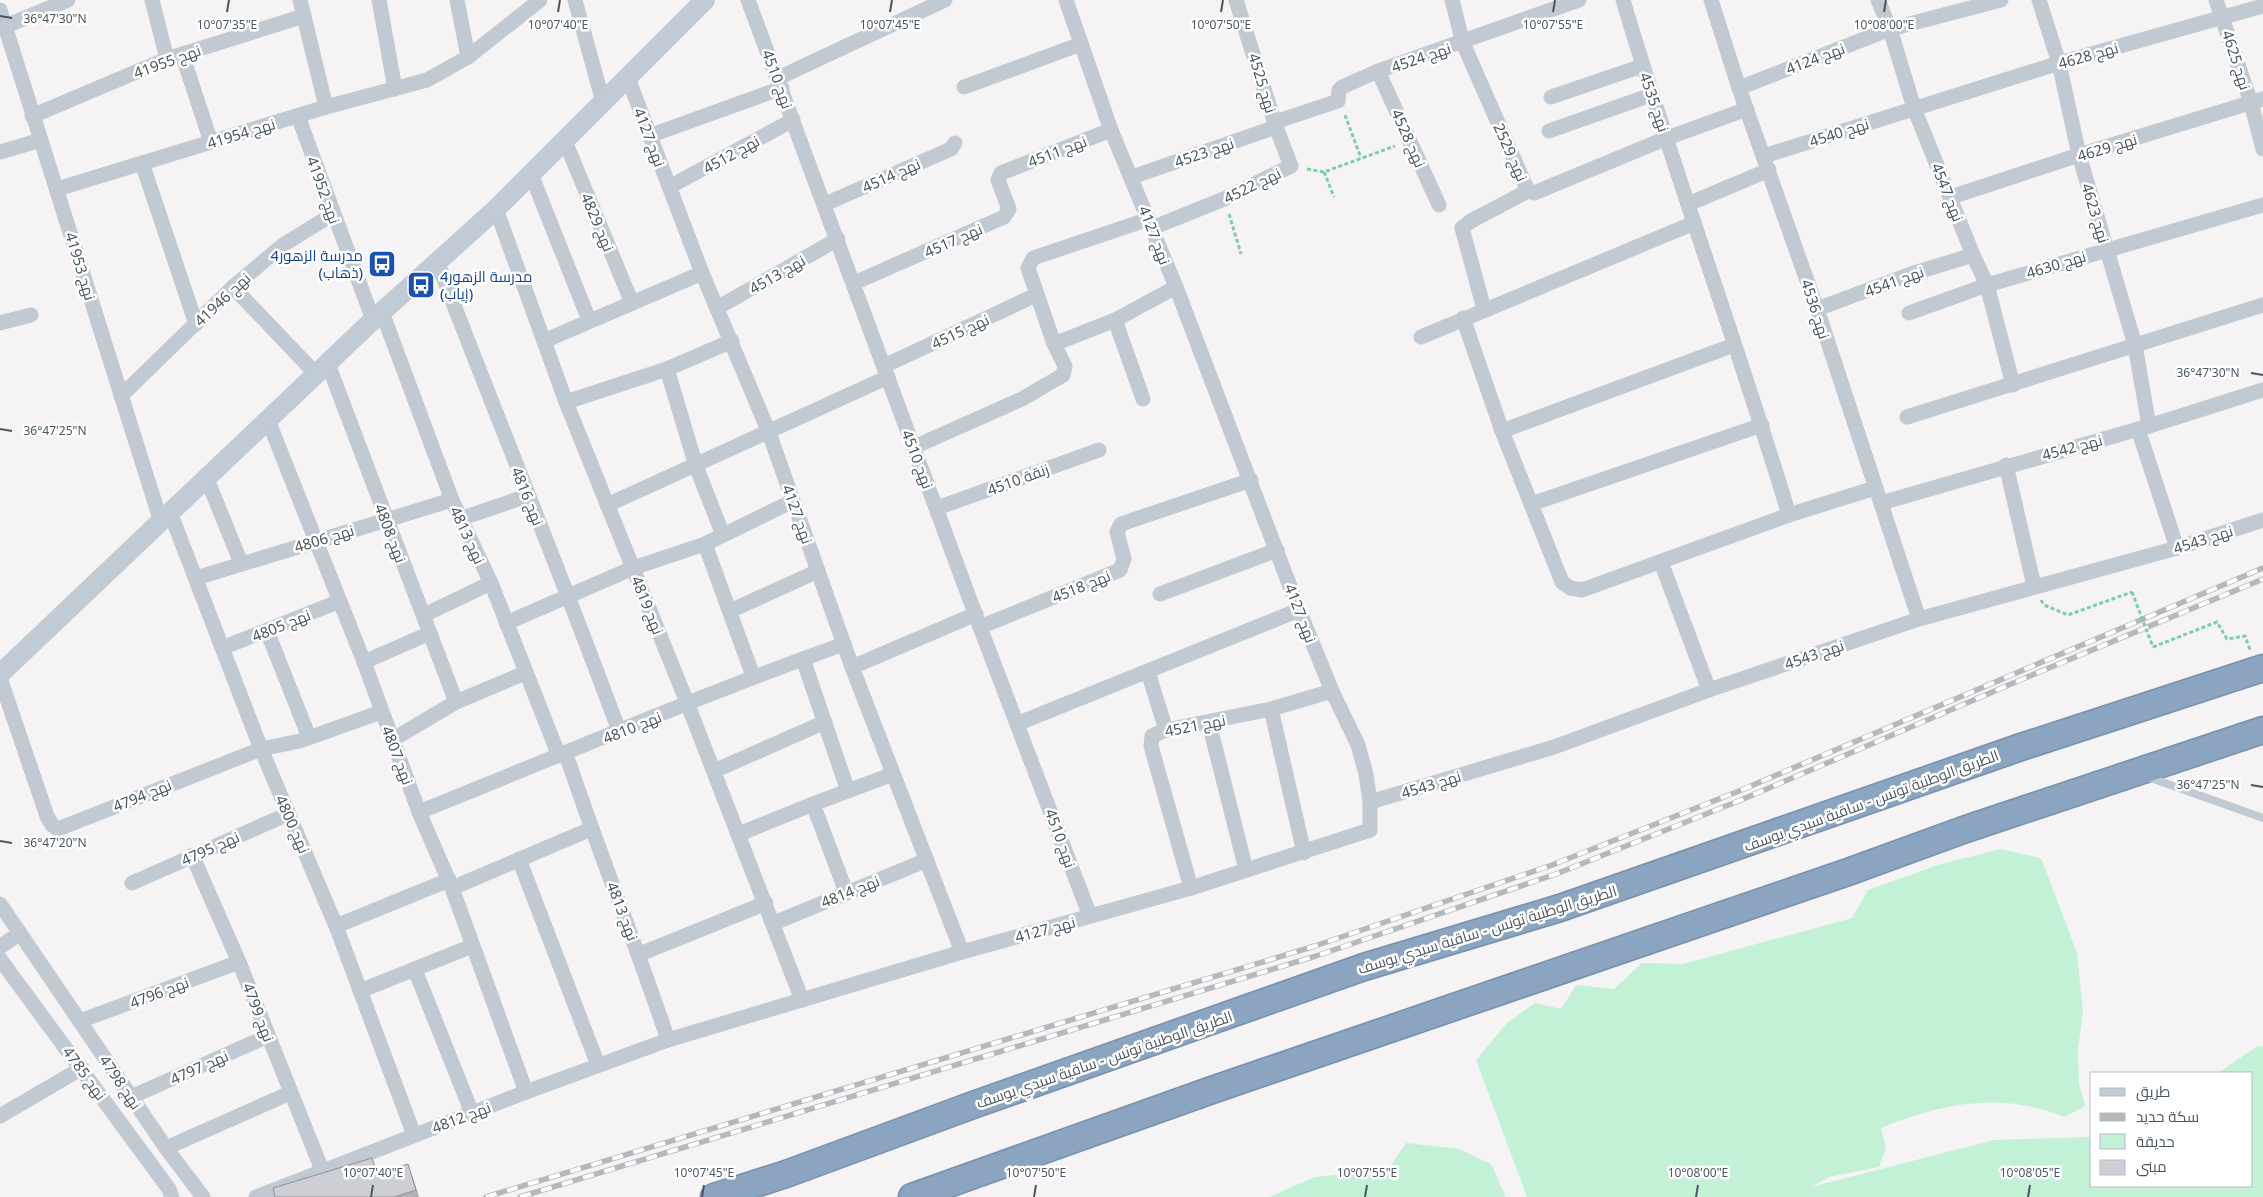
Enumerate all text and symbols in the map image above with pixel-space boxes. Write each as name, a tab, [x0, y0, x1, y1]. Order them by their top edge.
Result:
text: 36°47'30"N	[23, 10, 87, 27]
text: 10°07'35"E	[197, 16, 257, 33]
text: 10°07'40"E	[528, 16, 588, 33]
text: 10°07'45"E	[860, 16, 920, 33]
text: 10°07'50"E	[1191, 16, 1251, 33]
text: 10°07'55"E	[1523, 16, 1583, 33]
text: 10°08'00"E	[1854, 16, 1914, 33]
street label: نهج 4625	[2216, 28, 2256, 93]
street label: نهج 4628	[2056, 37, 2121, 75]
street label: نهج 4524	[1389, 38, 1454, 78]
street label: نهج 4124	[1783, 38, 1848, 80]
street label: نهج 41955	[131, 40, 204, 84]
street label: نهج 4510	[756, 47, 798, 112]
street label: نهج 4525	[1243, 51, 1282, 116]
street label: نهج 4535	[1634, 70, 1674, 135]
street label: نهج 4127	[628, 105, 670, 170]
street label: نهج 4528	[1386, 106, 1431, 171]
street label: نهج 41954	[205, 113, 278, 155]
street label: نهج 4540	[1807, 113, 1872, 153]
street label: نهج 2529	[1488, 120, 1533, 185]
street label: نهج 4629	[2075, 128, 2140, 167]
street label: نهج 4512	[699, 130, 764, 179]
street label: نهج 4511	[1025, 131, 1090, 173]
street label: نهج 4523	[1172, 133, 1237, 173]
street label: نهج 4514	[859, 153, 924, 198]
street label: نهج 41952	[301, 154, 345, 227]
street label: نهج 4547	[1925, 160, 1969, 225]
street label: نهج 4522	[1220, 163, 1285, 209]
street label: نهج 4623	[2076, 181, 2115, 246]
street label: نهج 4829	[575, 190, 619, 255]
street label: نهج 4127	[1133, 203, 1175, 268]
street label: نهج 4517	[921, 218, 986, 263]
street label: نهج 41953	[59, 230, 101, 303]
place label: مدرسة الزهور4 (ذهاب)	[271, 245, 363, 282]
street label: نهج 4630	[2024, 245, 2089, 284]
bus stop icon: مدرسة الزهور4 (ذهاب)	[367, 249, 397, 279]
street label: نهج 4513	[745, 250, 810, 300]
street label: نهج 4541	[1862, 261, 1927, 303]
place label: مدرسة الزهور4 (إياب)	[440, 266, 532, 303]
street label: نهج 41946	[190, 268, 256, 332]
bus stop icon: مدرسة الزهور4 (إياب)	[406, 270, 436, 300]
street label: نهج 4536	[1795, 277, 1835, 342]
street label: نهج 4515	[928, 309, 993, 355]
text: 36°47'30"N	[2176, 364, 2240, 381]
text: 36°47'25"N	[23, 422, 87, 439]
street label: نهج 4510	[896, 427, 938, 492]
street label: نهج 4542	[2040, 429, 2105, 467]
street label: زنقة 4510	[984, 459, 1052, 499]
street label: نهج 4816	[505, 464, 549, 529]
street label: نهج 4127	[776, 482, 818, 547]
street label: نهج 4808	[369, 501, 411, 566]
street label: نهج 4813	[444, 503, 490, 568]
street label: نهج 4806	[292, 519, 357, 558]
street label: نهج 4543	[2171, 520, 2236, 560]
street label: نهج 4518	[1049, 565, 1114, 609]
street label: نهج 4819	[625, 573, 669, 638]
street label: نهج 4127	[1279, 581, 1321, 646]
street label: نهج 4805	[249, 604, 314, 648]
street label: نهج 4543	[1782, 635, 1847, 675]
street label: نهج 4810	[600, 706, 665, 750]
street label: نهج 4521	[1163, 709, 1228, 743]
street label: نهج 4807	[376, 723, 418, 788]
street label: الطريق الوطنية تونس - ساقية سيدي يوسف	[1741, 744, 2002, 858]
street label: نهج 4543	[1399, 765, 1464, 804]
street label: نهج 4794	[110, 774, 175, 818]
text: 36°47'25"N	[2176, 776, 2240, 793]
street label: نهج 4800	[270, 792, 315, 857]
street label: نهج 4510	[1039, 806, 1081, 871]
street label: نهج 4795	[178, 826, 243, 871]
text: 36°47'20"N	[23, 834, 87, 851]
street label: نهج 4814	[818, 870, 883, 914]
street label: نهج 4813	[601, 879, 643, 944]
street label: الطريق الوطنية تونس - ساقية سيدي يوسف	[1355, 880, 1620, 981]
street label: نهج 4127	[1013, 911, 1078, 949]
street label: نهج 4796	[127, 972, 192, 1014]
street label: نهج 4799	[237, 980, 279, 1045]
street label: الطريق الوطنية تونس - ساقية سيدي يوسف	[973, 1006, 1236, 1115]
street label: نهج 4785	[57, 1042, 111, 1105]
street label: نهج 4797	[167, 1045, 232, 1090]
street label: نهج 4798	[94, 1051, 147, 1114]
legend	[2090, 1072, 2253, 1187]
text: طريق	[2136, 1081, 2170, 1102]
street label: نهج 4812	[429, 1097, 494, 1139]
text: سكة حديد	[2136, 1106, 2199, 1126]
text: حديقة	[2136, 1131, 2175, 1151]
text: مبنى	[2136, 1156, 2167, 1177]
text: 10°07'40"E	[343, 1164, 403, 1181]
text: 10°07'45"E	[674, 1164, 734, 1181]
text: 10°07'50"E	[1006, 1164, 1066, 1181]
text: 10°07'55"E	[1337, 1164, 1397, 1181]
text: 10°08'00"E	[1668, 1164, 1728, 1181]
text: 10°08'05"E	[2000, 1164, 2060, 1181]

